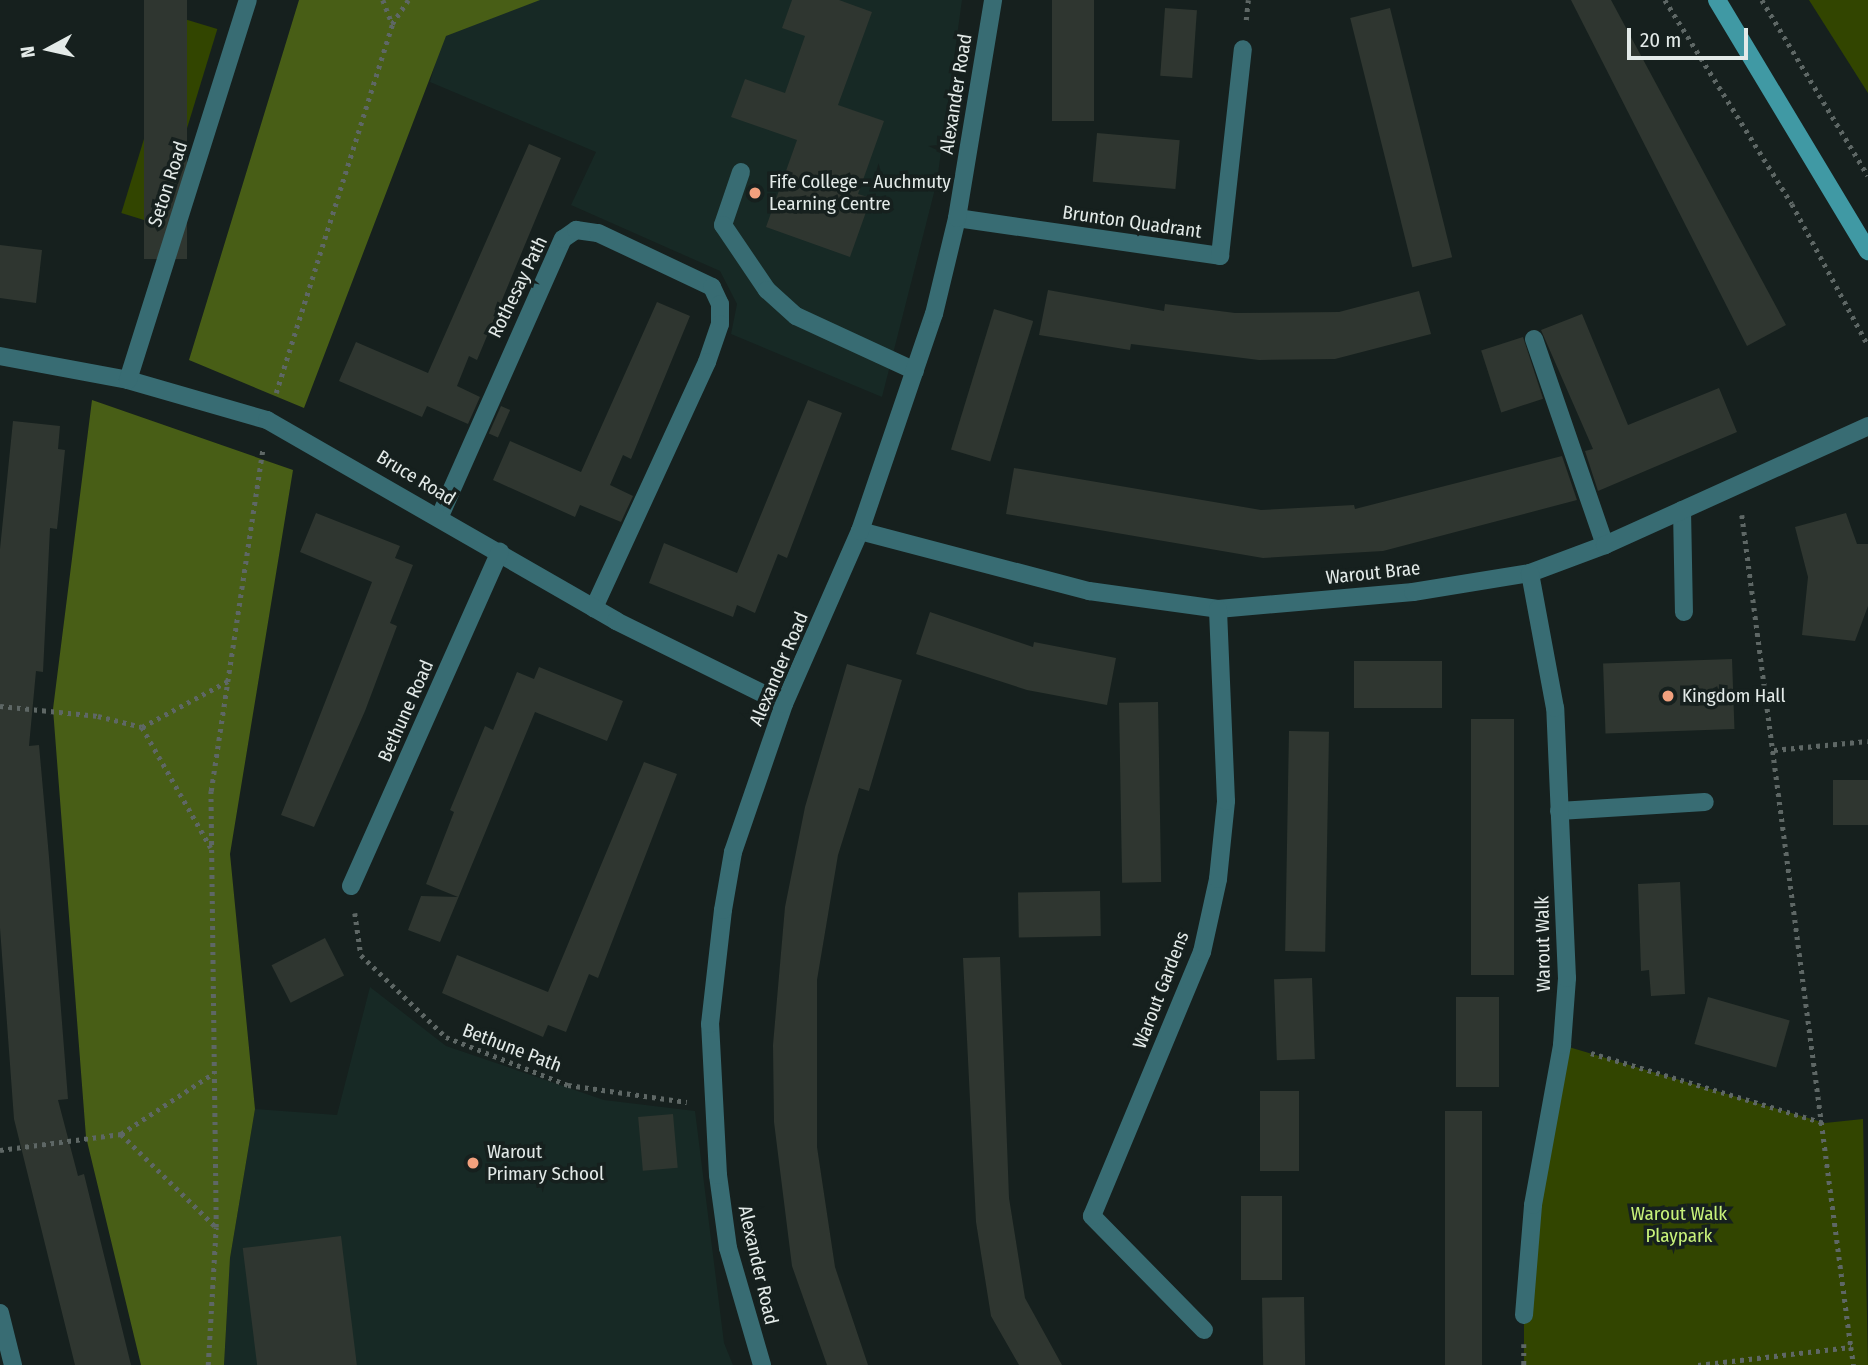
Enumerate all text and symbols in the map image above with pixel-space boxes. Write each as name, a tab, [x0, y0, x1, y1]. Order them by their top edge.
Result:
north arrow	[14, 14, 84, 84]
scale bar	[1630, 14, 1751, 58]
text: 20 m	[1640, 27, 1681, 53]
street label: Alexander Road	[935, 32, 977, 156]
text: N	[16, 45, 40, 59]
street label: Seton Road	[143, 138, 193, 230]
place label: Fife College - Auchmuty Learning Centre	[769, 171, 951, 215]
marker: Fife College - Auchmuty Learning Centre	[747, 185, 763, 201]
street label: Brunton Quadrant	[1061, 201, 1203, 243]
street label: Rothesay Path	[484, 233, 552, 341]
street label: Bruce Road	[372, 446, 460, 510]
street label: Warout Brae	[1325, 557, 1421, 589]
street label: Alexander Road	[745, 609, 813, 729]
street label: Bethune Road	[373, 656, 439, 766]
place label: Kingdom Hall	[1682, 685, 1785, 707]
marker: Kingdom Hall	[1660, 688, 1676, 704]
street label: Warout Walk	[1531, 896, 1555, 992]
street label: Warout Gardens	[1128, 928, 1194, 1052]
street label: Bethune Path	[459, 1019, 565, 1077]
place label: Warout Primary School	[487, 1141, 604, 1185]
marker: Warout Primary School	[465, 1155, 481, 1171]
street label: Alexander Road	[733, 1203, 783, 1327]
park label: Warout Walk Playpark	[1631, 1203, 1727, 1247]

